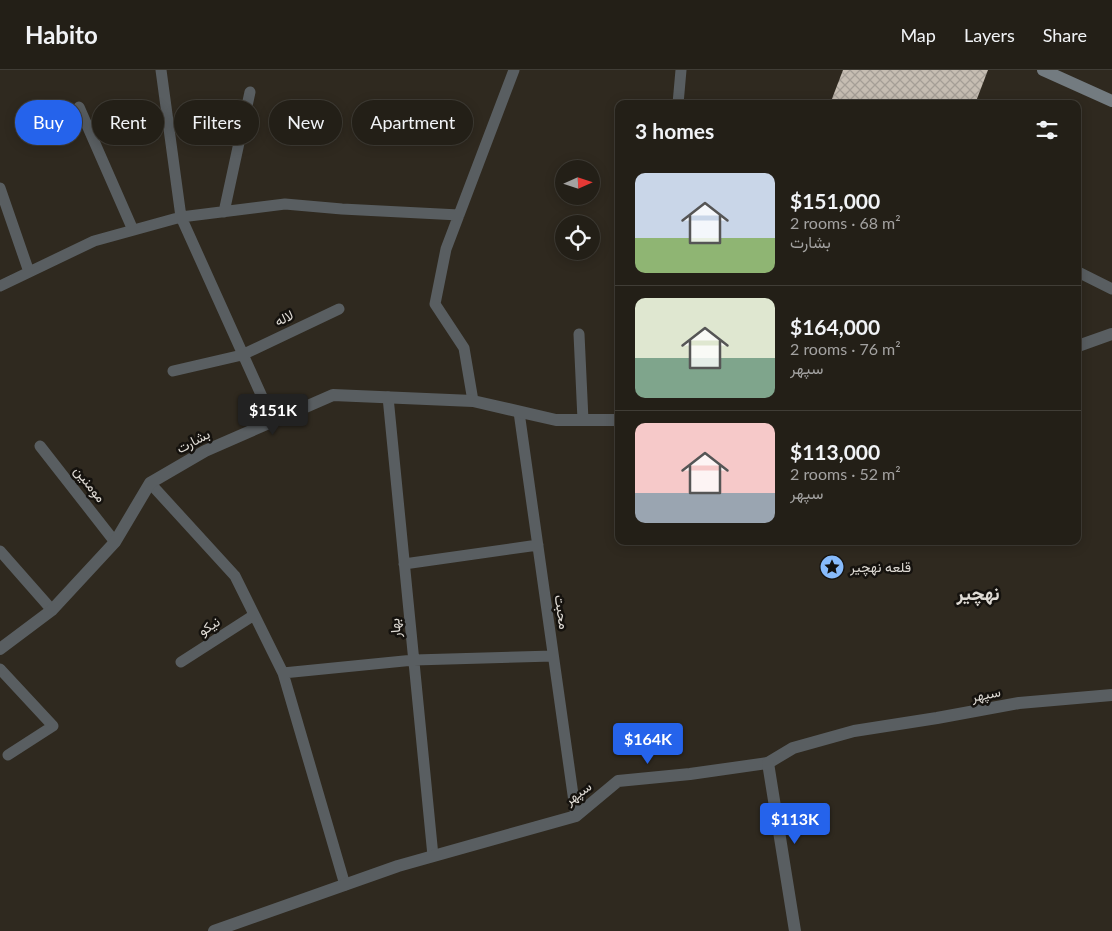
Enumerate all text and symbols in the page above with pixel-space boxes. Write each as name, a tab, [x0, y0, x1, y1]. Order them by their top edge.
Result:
text: Habito	[25, 20, 98, 49]
text: Map	[900, 24, 936, 46]
text: Layers	[964, 24, 1015, 46]
text: Share	[1043, 24, 1087, 46]
chip: Buy	[15, 100, 82, 145]
chip: Rent	[92, 100, 164, 145]
chip: Filters	[174, 100, 259, 145]
chip: New	[269, 100, 342, 145]
chip: Apartment	[352, 100, 473, 145]
icon: filters	[1033, 116, 1061, 144]
text: 3 homes	[635, 118, 714, 143]
north arrow	[555, 160, 600, 205]
map controls	[555, 160, 600, 260]
text: $151,000	[790, 188, 880, 213]
icon: home	[675, 193, 735, 253]
text: 2 rooms · 68 m²	[790, 213, 901, 232]
button: locate	[555, 215, 600, 260]
text: بشارت	[790, 232, 831, 251]
street label: لاله	[271, 306, 296, 329]
text: $164,000	[790, 314, 880, 339]
icon: home	[675, 318, 735, 378]
text: 2 rooms · 76 m²	[790, 339, 901, 358]
text: سپهر	[790, 358, 823, 377]
pin: $151K	[238, 394, 308, 436]
text: $151K	[249, 400, 297, 419]
street label: بشارت	[173, 425, 213, 457]
text: $113,000	[790, 439, 880, 464]
icon: home	[675, 443, 735, 503]
street label: مومنین	[70, 462, 110, 506]
text: 2 rooms · 52 m²	[790, 464, 901, 483]
text: سپهر	[790, 483, 823, 502]
place icon: قلعه نهچیر	[819, 554, 845, 580]
place label: قلعه نهچیر	[849, 558, 911, 577]
district label: نهچیر	[955, 581, 1000, 607]
street label: محبت	[551, 593, 573, 631]
street label: نیکو	[195, 612, 223, 640]
street label: بهار	[385, 617, 405, 640]
street label: سپهر	[969, 682, 1002, 707]
pin: $164K	[613, 722, 683, 765]
text: $164K	[624, 729, 672, 748]
street label: سپهر	[560, 777, 596, 810]
pin: $113K	[760, 802, 830, 845]
text: $113K	[771, 809, 819, 828]

